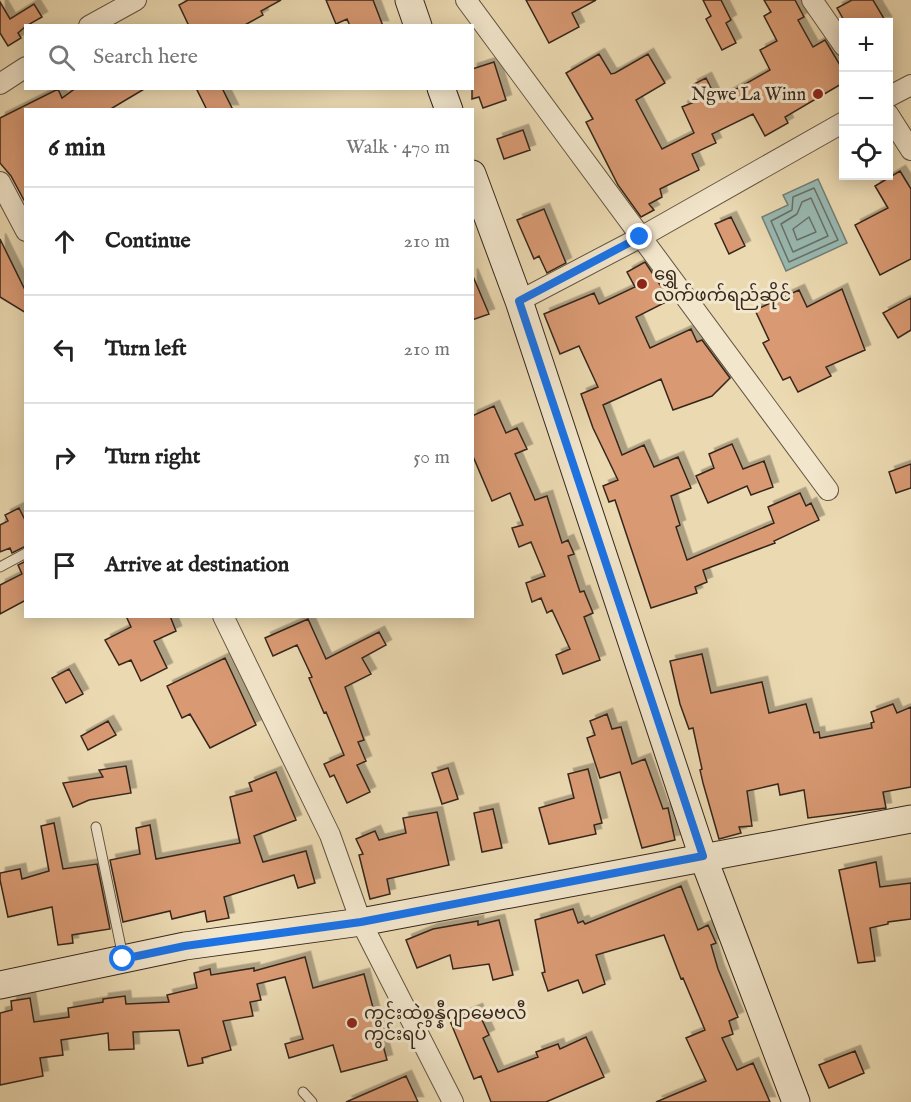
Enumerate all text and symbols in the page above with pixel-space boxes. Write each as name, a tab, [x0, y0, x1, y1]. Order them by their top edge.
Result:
map controls	[839, 18, 893, 180]
button: +	[839, 18, 893, 72]
search box	[24, 24, 474, 90]
icon: search	[45, 41, 78, 74]
text: Search here	[93, 43, 198, 71]
button: −	[839, 72, 893, 126]
place label: Ngwe La Winn	[691, 84, 806, 107]
marker: Ngwe La Winn	[811, 87, 825, 101]
button: locate	[839, 126, 893, 180]
text: 6 min	[48, 131, 106, 164]
text: Walk · 470 m	[346, 135, 450, 160]
route end	[626, 223, 652, 249]
icon: ahead	[48, 225, 81, 258]
text: Continue	[105, 227, 191, 255]
text: 210 m	[404, 229, 450, 254]
place label: ရွှေ လက်ဖက်ရည်ဆိုင်	[654, 264, 791, 310]
marker: ရွှေ လက်ဖက်ရည်ဆိုင်	[635, 277, 649, 291]
icon: left	[48, 333, 81, 366]
text: Turn left	[105, 335, 187, 363]
text: 210 m	[404, 337, 450, 362]
icon: right	[48, 441, 81, 474]
text: Turn right	[105, 443, 200, 471]
text: 50 m	[413, 445, 450, 470]
icon: arrive	[48, 549, 81, 582]
text: Arrive at destination	[105, 551, 289, 579]
route start	[109, 945, 135, 971]
place label: ကွင်းထဲစွန္နီဂျာမေဗလီ ကွင်းရပ်	[364, 999, 526, 1049]
marker: ကွင်းထဲစွန္နီဂျာမေဗလီ ကွင်းရပ်	[345, 1016, 359, 1030]

